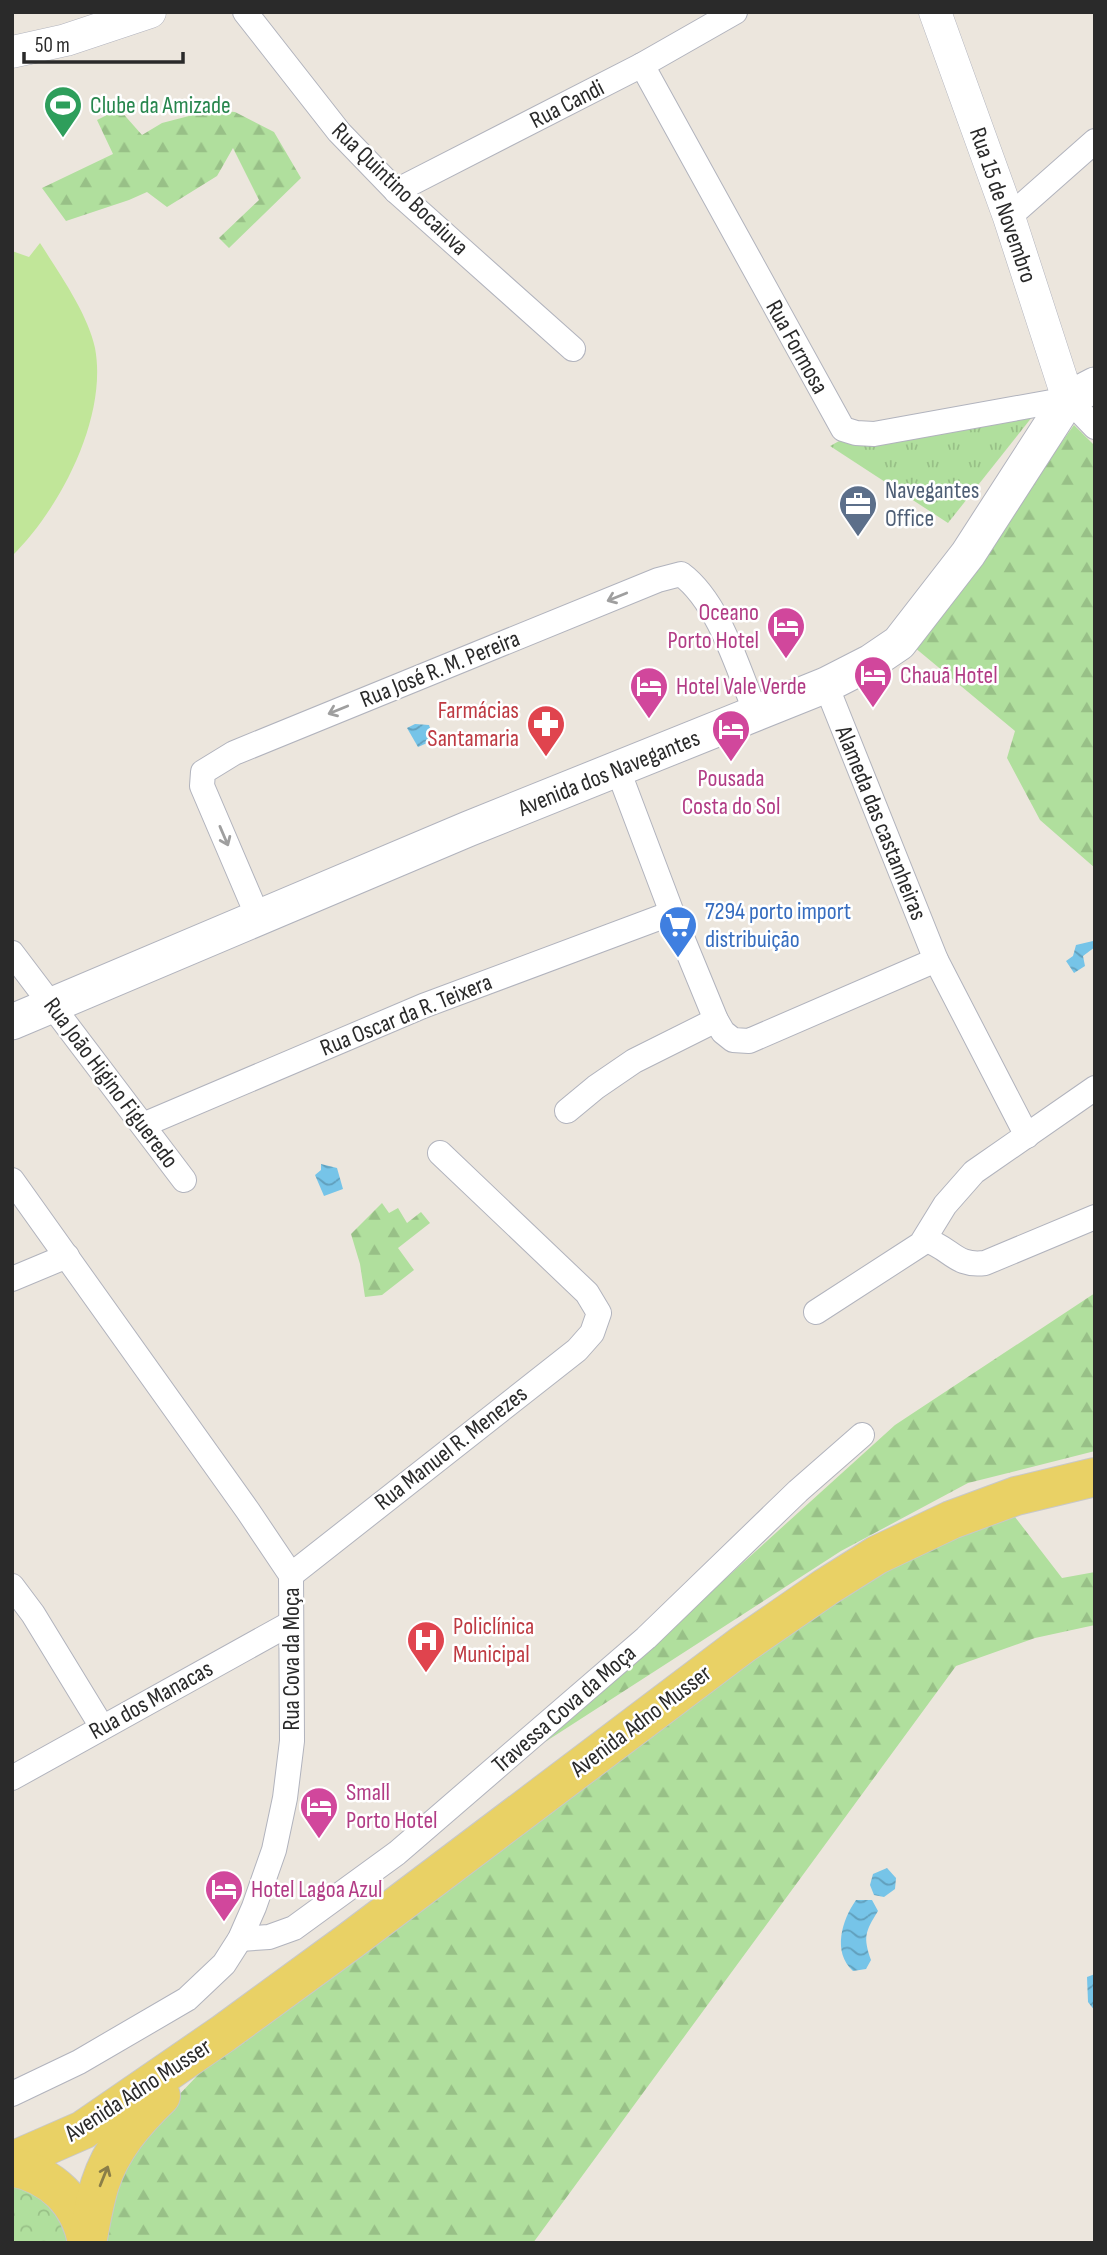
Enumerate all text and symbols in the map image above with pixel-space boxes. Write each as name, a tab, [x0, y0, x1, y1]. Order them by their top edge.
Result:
scale bar	[24, 21, 184, 65]
text: 50 m	[35, 33, 70, 58]
street label: Rua Candi	[525, 73, 609, 135]
sports icon: Clube da Amizade	[42, 84, 84, 139]
place label: Clube da Amizade	[90, 91, 231, 120]
street label: Rua Quintino Bocaiuva	[326, 117, 474, 261]
street label: Rua 15 de Novembro	[963, 124, 1043, 286]
street label: Rua Formosa	[759, 295, 835, 399]
place label: Navegantes Office	[885, 476, 979, 533]
office icon: Navegantes Office	[837, 483, 879, 538]
one-way arrow	[606, 591, 628, 604]
place label: Oceano Porto Hotel	[667, 598, 759, 655]
hotel icon: Oceano Porto Hotel	[765, 605, 807, 660]
street label: Rua José R. M. Pereira	[356, 624, 524, 714]
hotel icon: Chauã Hotel	[852, 654, 894, 709]
place label: Chauã Hotel	[900, 661, 998, 690]
hotel icon: Hotel Vale Verde	[628, 665, 670, 720]
place label: Hotel Vale Verde	[676, 672, 806, 701]
place label: Farmácias Santamaria	[427, 696, 519, 753]
pharmacy icon: Farmácias Santamaria	[525, 703, 567, 758]
one-way arrow	[328, 705, 349, 718]
hotel icon: Pousada Costa do Sol	[710, 708, 752, 763]
street label: Alameda das castanheiras	[828, 721, 933, 924]
street label: Avenida dos Navegantes	[513, 723, 704, 823]
place label: Pousada Costa do Sol	[682, 764, 780, 821]
one-way arrow	[218, 825, 231, 846]
place label: 7294 porto import distribuição	[705, 897, 851, 954]
supermarket icon: 7294 porto import distribuição	[657, 904, 699, 959]
street label: Rua Oscar da R. Teixera	[316, 967, 496, 1063]
street label: Rua João Higino Figueredo	[37, 992, 185, 1174]
street label: Rua Manuel R. Menezes	[369, 1379, 533, 1517]
street label: Rua Cova da Moça	[277, 1587, 306, 1731]
place label: Policlínica Municipal	[453, 1612, 534, 1669]
hospital icon: Policlínica Municipal	[405, 1619, 447, 1674]
street label: Travessa Cova da Moça	[486, 1639, 642, 1779]
street label: Rua dos Manacas	[84, 1654, 218, 1746]
street label: Avenida Adno Musser	[564, 1659, 717, 1784]
place label: Small Porto Hotel	[346, 1778, 438, 1835]
hotel icon: Small Porto Hotel	[298, 1785, 340, 1840]
hotel icon: Hotel Lagoa Azul	[203, 1868, 245, 1923]
place label: Hotel Lagoa Azul	[251, 1875, 382, 1904]
street label: Avenida Adno Musser	[59, 2032, 217, 2149]
one-way arrow	[98, 2166, 111, 2187]

